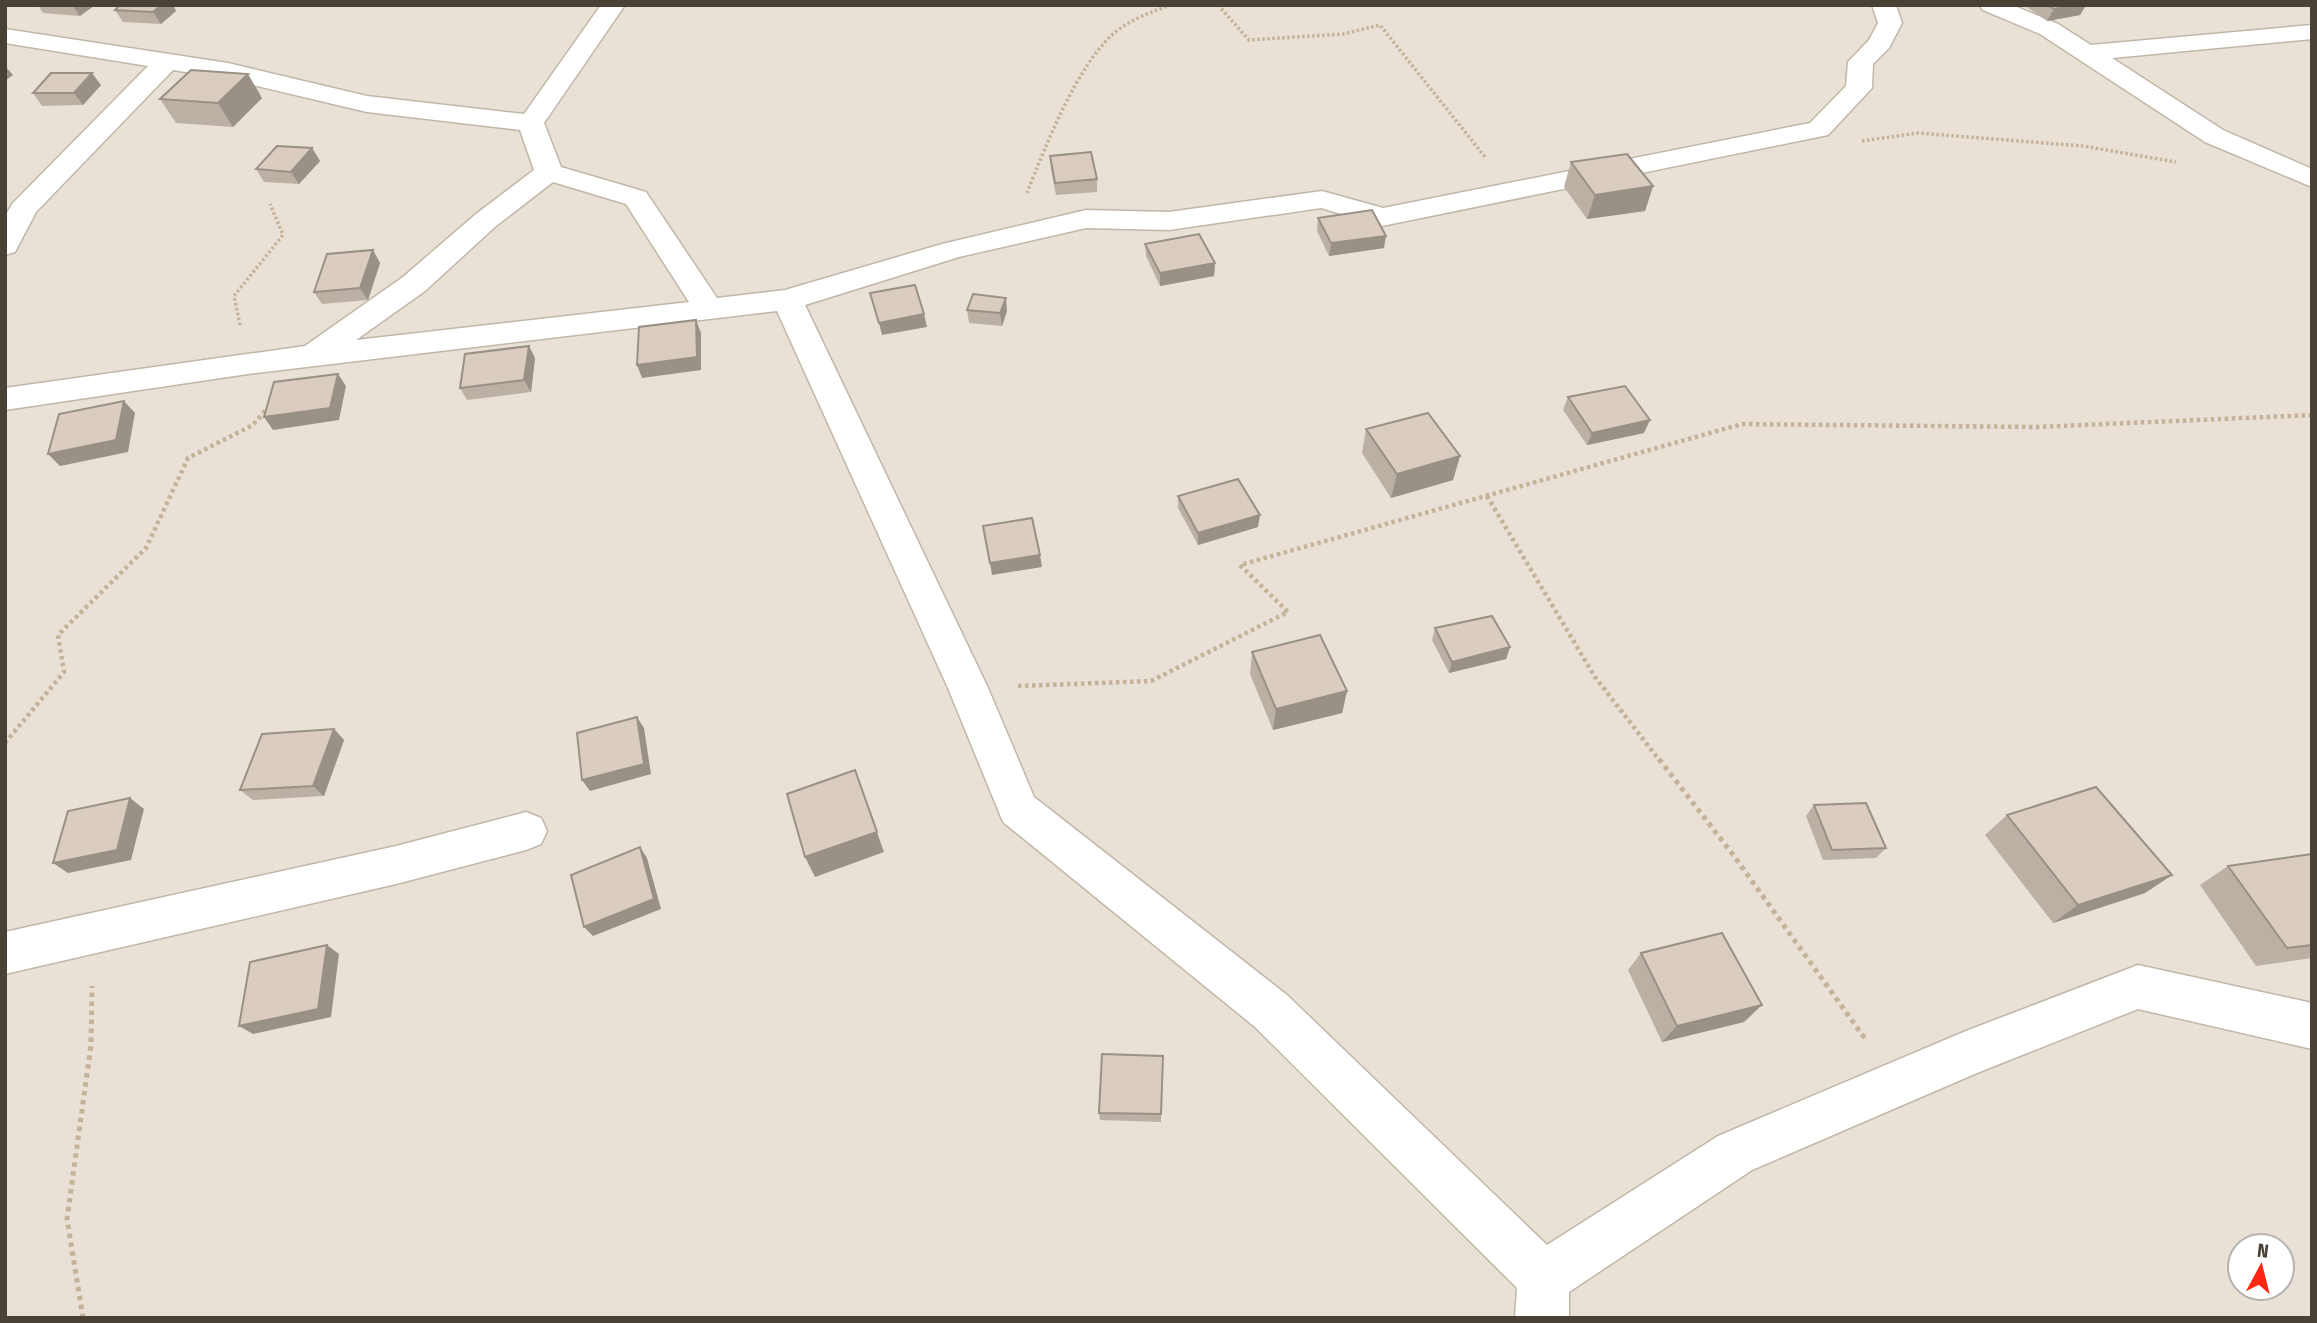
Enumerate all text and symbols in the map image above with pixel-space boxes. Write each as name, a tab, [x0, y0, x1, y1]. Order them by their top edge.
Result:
north arrow	[2226, 1232, 2296, 1302]
text: N	[2256, 1239, 2270, 1263]

